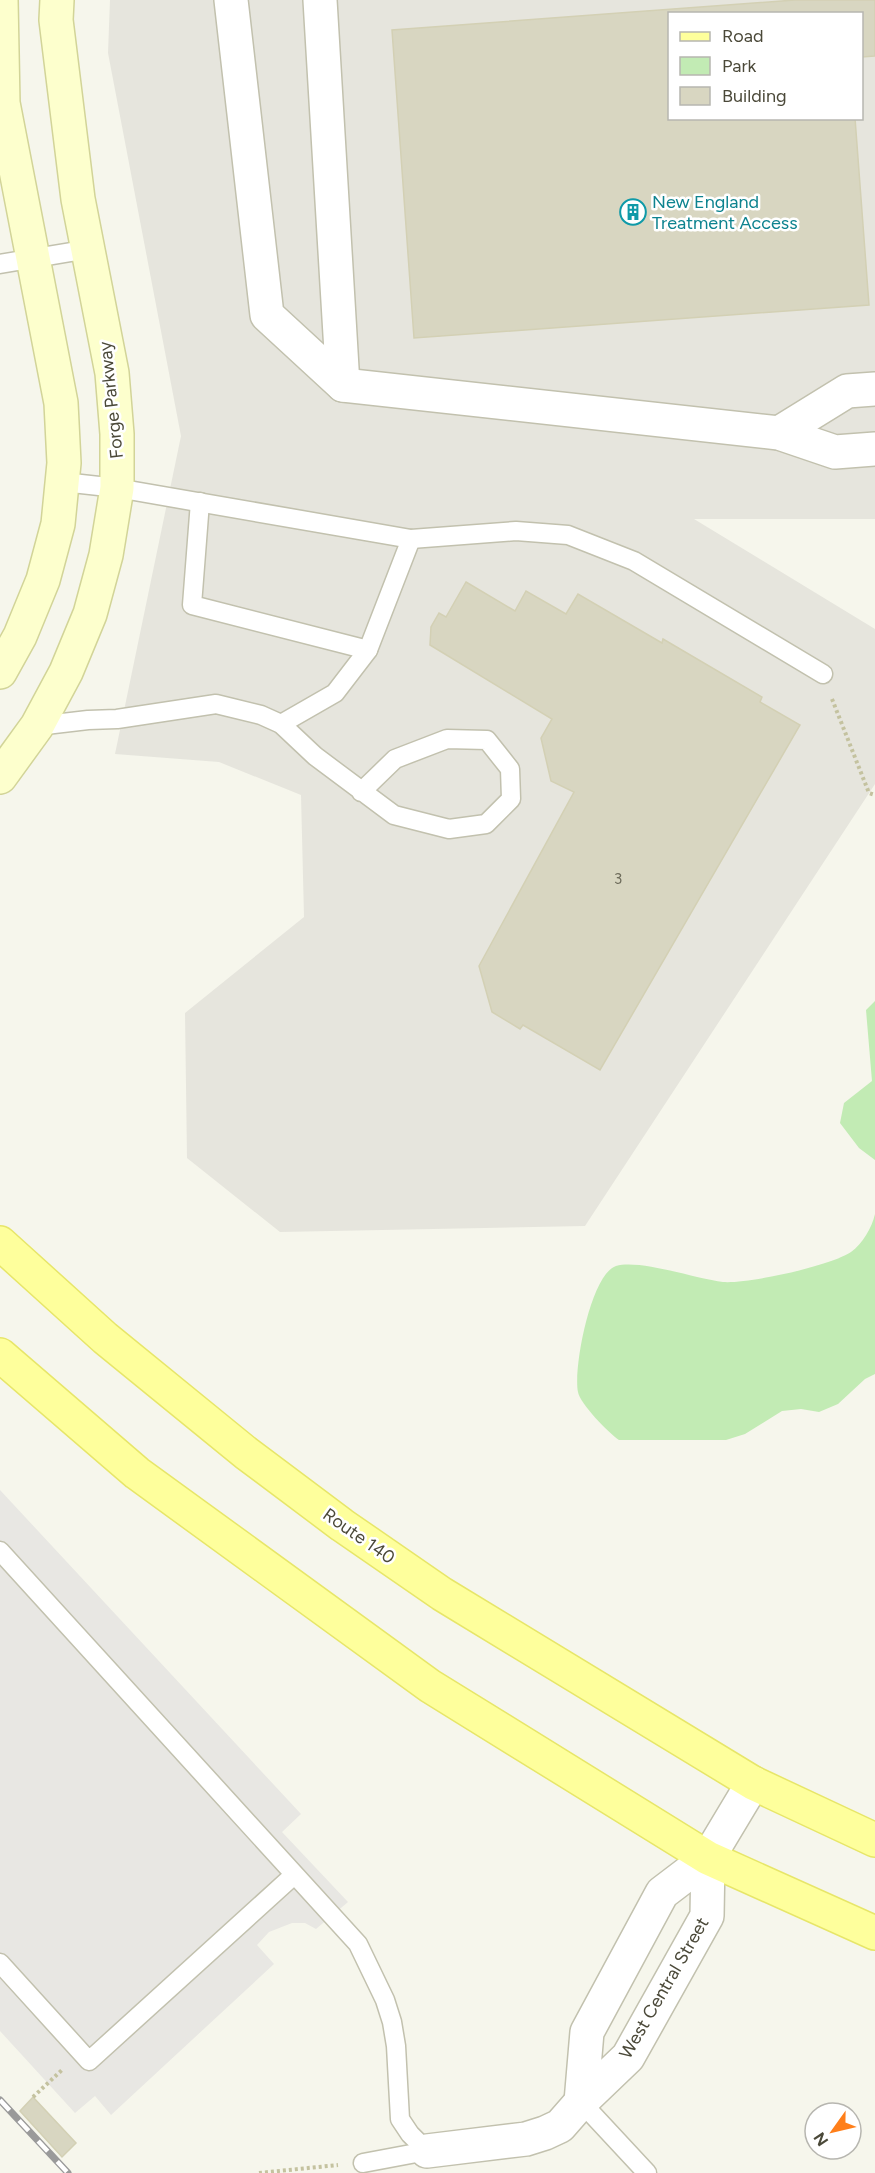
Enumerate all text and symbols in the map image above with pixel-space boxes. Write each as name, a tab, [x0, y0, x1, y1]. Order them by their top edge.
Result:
legend	[668, 12, 863, 120]
text: Road	[722, 25, 763, 47]
text: Park	[722, 55, 757, 77]
text: Building	[722, 85, 787, 107]
place label: New England Treatment Access	[652, 191, 798, 234]
building icon: New England Treatment Access	[618, 197, 648, 227]
street label: Forge Parkway	[94, 340, 128, 460]
house number: 3	[614, 870, 622, 888]
street label: Route 140	[319, 1503, 399, 1569]
street label: West Central Street	[615, 1913, 714, 2063]
north arrow	[803, 2101, 863, 2161]
text: N	[810, 2129, 832, 2150]

